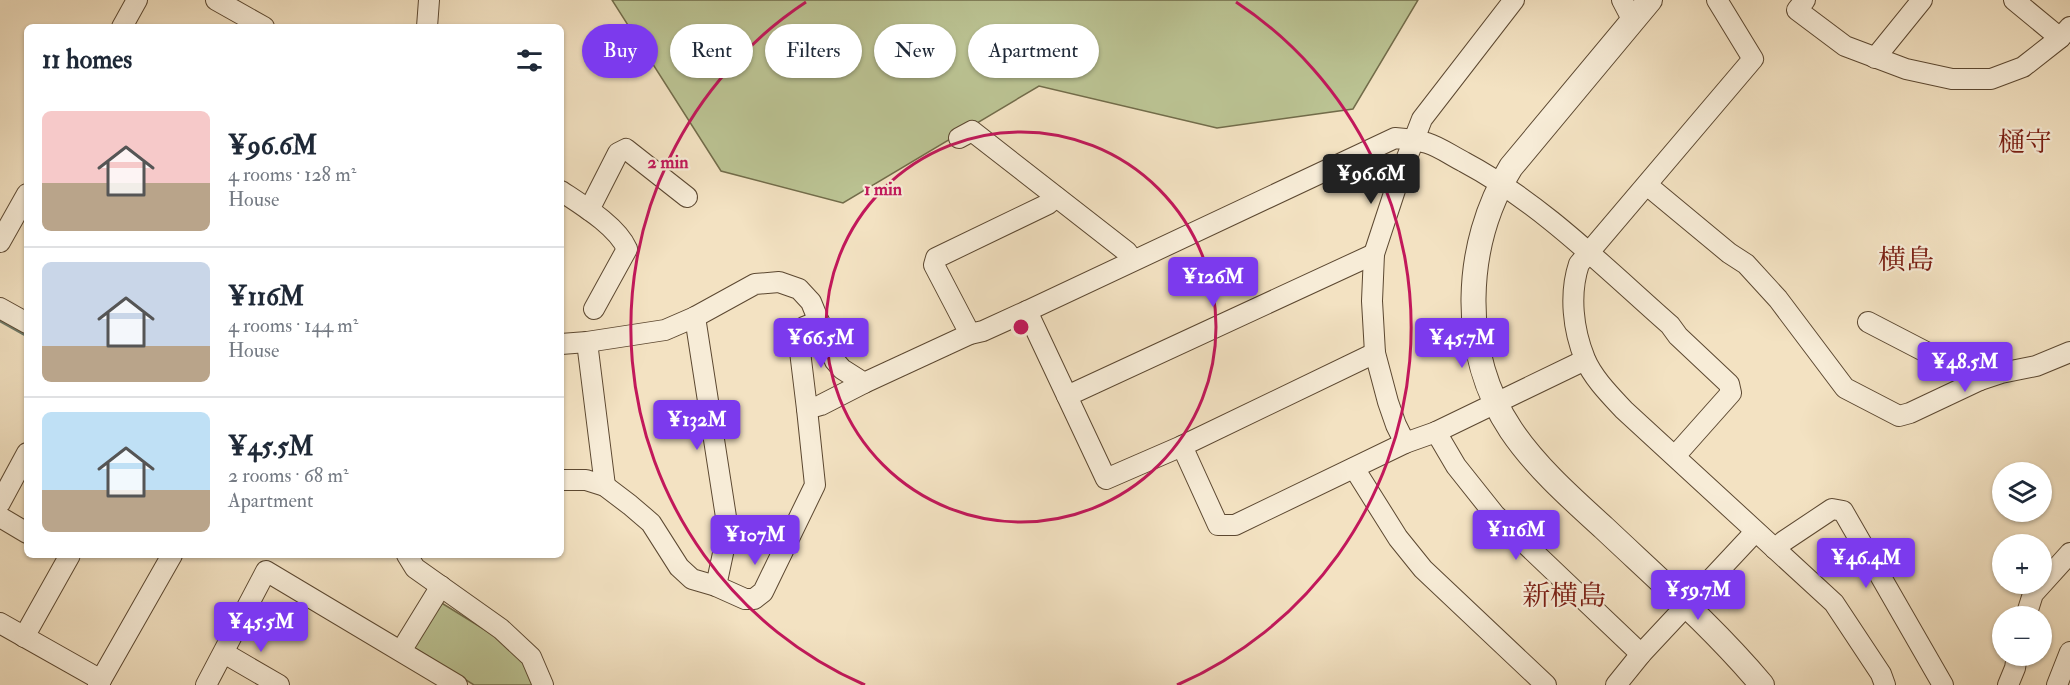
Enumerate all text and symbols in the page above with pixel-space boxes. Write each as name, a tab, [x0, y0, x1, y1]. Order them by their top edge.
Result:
chip: Buy	[582, 24, 658, 78]
chip: Rent	[670, 24, 753, 78]
chip: Filters	[765, 24, 862, 78]
chip: New	[874, 24, 956, 78]
chip: Apartment	[968, 24, 1099, 78]
text: 11 homes	[42, 44, 132, 76]
icon: filters	[513, 44, 546, 77]
district label: 樋守	[1998, 126, 2052, 159]
text: ¥96.6M	[228, 130, 317, 162]
icon: home	[90, 135, 162, 207]
text: 2 min	[648, 151, 689, 174]
pin: ¥96.6M	[1322, 154, 1420, 205]
text: ¥96.6M	[1337, 161, 1405, 186]
text: 4 rooms · 128 m²	[228, 162, 356, 187]
text: 1 min	[864, 178, 903, 201]
text: House	[228, 187, 279, 212]
district label: 横島	[1878, 243, 1934, 278]
pin: ¥126M	[1171, 257, 1255, 308]
text: ¥126M	[1182, 264, 1244, 289]
text: ¥116M	[228, 281, 304, 313]
icon: home	[90, 286, 162, 358]
text: 4 rooms · 144 m²	[228, 313, 358, 338]
centre of rings	[1011, 317, 1031, 337]
pin: ¥66.5M	[772, 318, 870, 369]
pin: ¥45.7M	[1413, 318, 1511, 369]
text: ¥66.5M	[788, 325, 854, 350]
text: ¥45.7M	[1429, 325, 1495, 350]
text: House	[228, 338, 279, 363]
pin: ¥48.5M	[1916, 342, 2014, 393]
text: ¥48.5M	[1932, 349, 1998, 374]
pin: ¥132M	[655, 400, 739, 451]
text: ¥132M	[667, 407, 727, 432]
text: ¥45.5M	[228, 431, 314, 463]
icon: home	[90, 436, 162, 508]
map controls	[1992, 462, 2052, 666]
button: layers	[1992, 462, 2052, 522]
text: 2 rooms · 68 m²	[228, 463, 349, 488]
text: Apartment	[228, 488, 313, 513]
pin: ¥116M	[1474, 510, 1558, 561]
pin: ¥107M	[713, 515, 797, 566]
text: ¥116M	[1487, 517, 1545, 542]
text: ¥107M	[725, 522, 785, 547]
button: +	[1992, 534, 2052, 594]
pin: ¥46.4M	[1817, 538, 1915, 589]
text: ¥46.4M	[1831, 545, 1901, 570]
pin: ¥59.7M	[1649, 570, 1747, 621]
text: ¥59.7M	[1665, 577, 1731, 602]
district label: 新横島	[1522, 579, 1606, 614]
pin: ¥45.5M	[212, 602, 310, 653]
button: −	[1992, 606, 2052, 666]
text: ¥45.5M	[228, 609, 294, 634]

